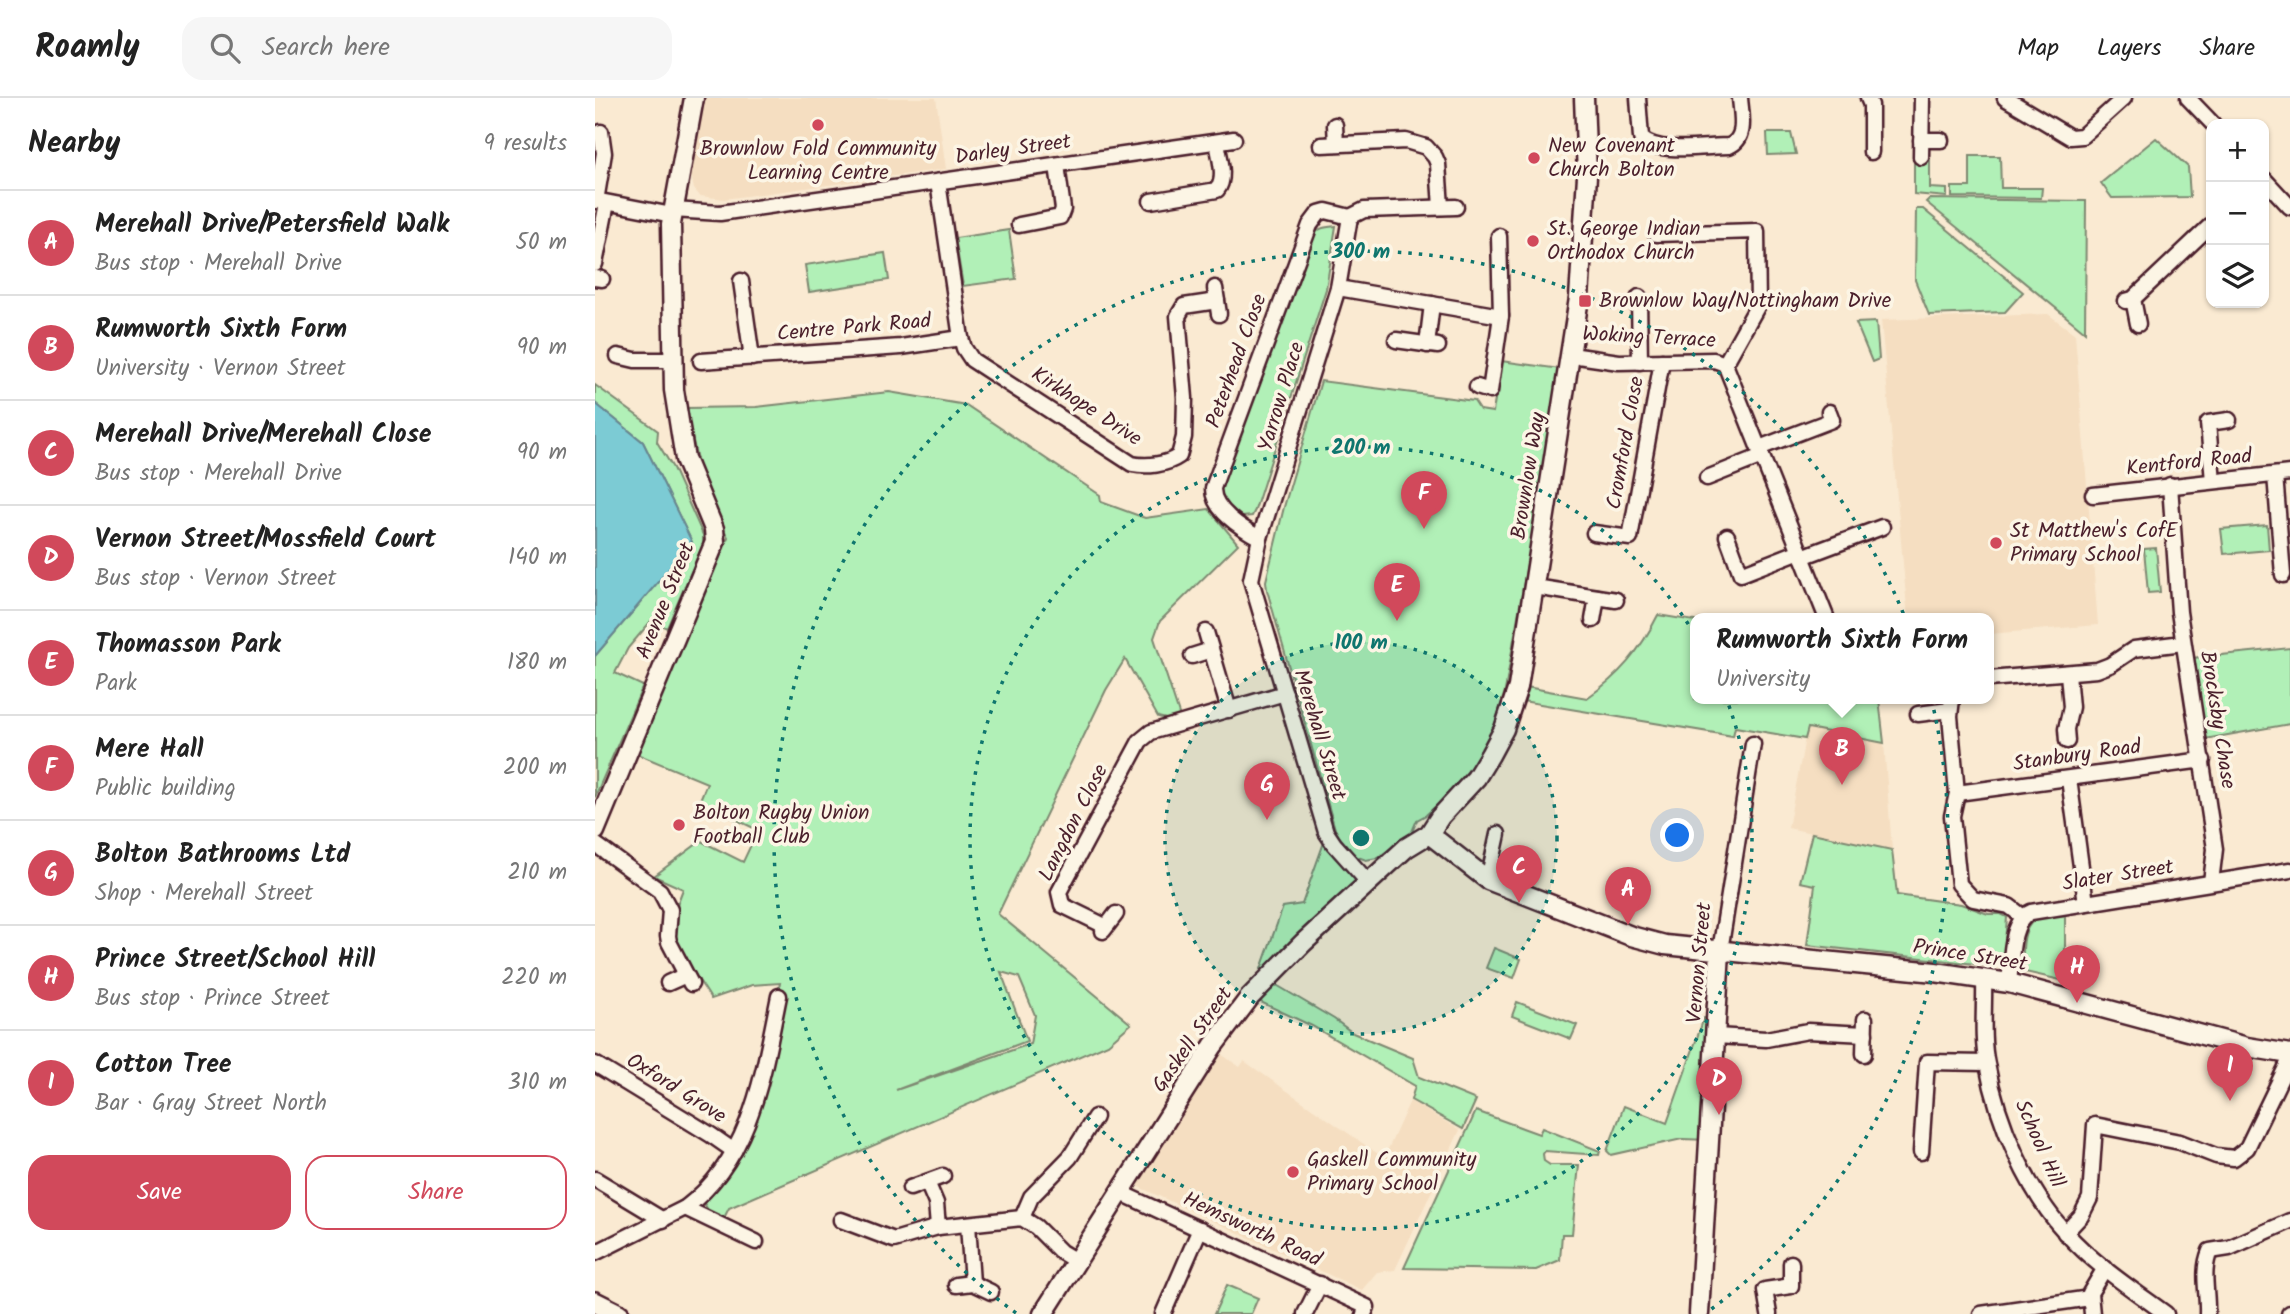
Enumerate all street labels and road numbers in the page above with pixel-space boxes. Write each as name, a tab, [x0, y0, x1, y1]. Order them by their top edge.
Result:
street label: Darley Street	[953, 125, 1074, 174]
street label: Peterhead Close	[1197, 289, 1277, 433]
street label: Centre Park Road	[775, 305, 933, 351]
street label: Woking Terrace	[1581, 318, 1717, 358]
street label: Yarrow Place	[1250, 338, 1314, 456]
street label: Kirkhope Drive	[1024, 359, 1149, 456]
street label: Cromford Close	[1598, 373, 1654, 512]
street label: Brownlow Way	[1503, 410, 1555, 542]
street label: Kentford Road	[2124, 440, 2254, 486]
street label: Avenue Street	[628, 537, 705, 664]
street label: Brocksby Chase	[2190, 649, 2244, 792]
street label: Merehall Street	[1283, 665, 1355, 805]
street label: Stanbury Road	[2011, 731, 2144, 781]
street label: Langdon Close	[1030, 758, 1118, 887]
street label: Slater Street	[2060, 851, 2177, 901]
street label: Vernon Street	[1678, 900, 1722, 1025]
street label: Prince Street	[1911, 931, 2030, 981]
street label: Gaskell Street	[1144, 979, 1242, 1100]
street label: Oxford Grove	[619, 1045, 733, 1133]
street label: School Hill	[2005, 1094, 2073, 1194]
street label: Hemsworth Road	[1177, 1183, 1327, 1277]

